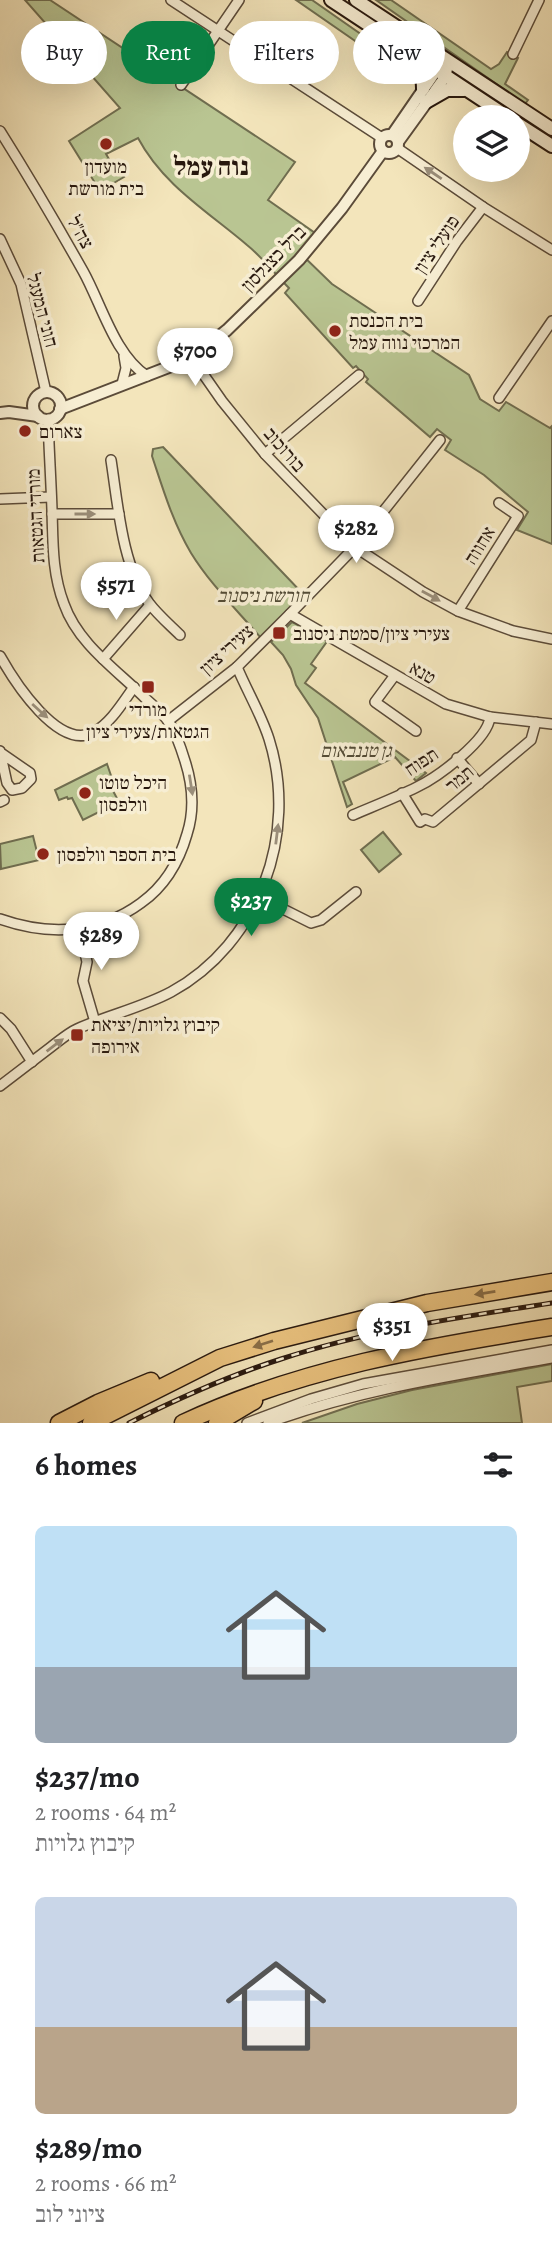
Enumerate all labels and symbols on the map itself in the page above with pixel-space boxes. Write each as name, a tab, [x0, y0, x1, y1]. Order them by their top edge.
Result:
marker: מועדון בית מורשת	[98, 136, 114, 152]
district label: נוה עמל	[173, 149, 249, 184]
place label: מועדון בית מורשת	[68, 154, 144, 202]
one-way arrow	[424, 166, 442, 180]
street label: פועלי ציון	[408, 210, 466, 279]
street label: צה"ל	[61, 211, 100, 254]
street label: ברל כצנלסון	[235, 220, 312, 298]
street label: חוני המעגל	[20, 270, 64, 350]
place label: בית הכנסת המרכזי נווה עמל	[349, 308, 460, 356]
marker: בית הכנסת המרכזי נווה עמל	[327, 323, 343, 339]
pin: $700	[154, 328, 236, 388]
place label: צארום	[39, 419, 83, 445]
street label: בורוכוב	[257, 421, 311, 478]
marker: צארום	[17, 423, 33, 439]
street label: מורדי הגטאות	[21, 468, 51, 564]
pin: $282	[315, 505, 397, 565]
one-way arrow	[75, 508, 97, 520]
street label: אחווה	[458, 521, 502, 570]
pin: $571	[75, 562, 157, 622]
park label: חורשת ניסנוב	[217, 583, 311, 609]
one-way arrow	[422, 590, 441, 602]
street label: צעירי ציון	[194, 619, 259, 681]
place label: צעירי ציון/סמטת ניסנוב	[293, 621, 450, 647]
marker: צעירי ציון/סמטת ניסנוב	[271, 625, 287, 641]
street label: טנא	[405, 655, 440, 691]
marker: מורדי הגטאות/צעירי ציון	[140, 679, 156, 695]
place label: מורדי הגטאות/צעירי ציון	[86, 697, 210, 745]
one-way arrow	[31, 703, 49, 719]
park label: גן טננבאום	[320, 738, 393, 764]
street label: תפוח	[399, 741, 444, 783]
street label: תמר	[440, 759, 480, 798]
place label: היכל טוטו וולפסון	[99, 770, 167, 818]
one-way arrow	[186, 774, 197, 796]
marker: היכל טוטו וולפסון	[77, 785, 93, 801]
one-way arrow	[271, 823, 282, 845]
place label: בית הספר וולפסון	[57, 842, 176, 868]
marker: בית הספר וולפסון	[35, 846, 51, 862]
pin: $237	[210, 878, 292, 938]
pin: $289	[60, 912, 142, 972]
place label: קיבוץ גלויות/יציאת אירופה	[91, 1012, 220, 1060]
marker: קיבוץ גלויות/יציאת אירופה	[69, 1027, 85, 1043]
one-way arrow	[45, 1037, 63, 1052]
one-way arrow	[474, 1288, 496, 1299]
pin: $351	[351, 1304, 433, 1363]
one-way arrow	[253, 1340, 274, 1350]

